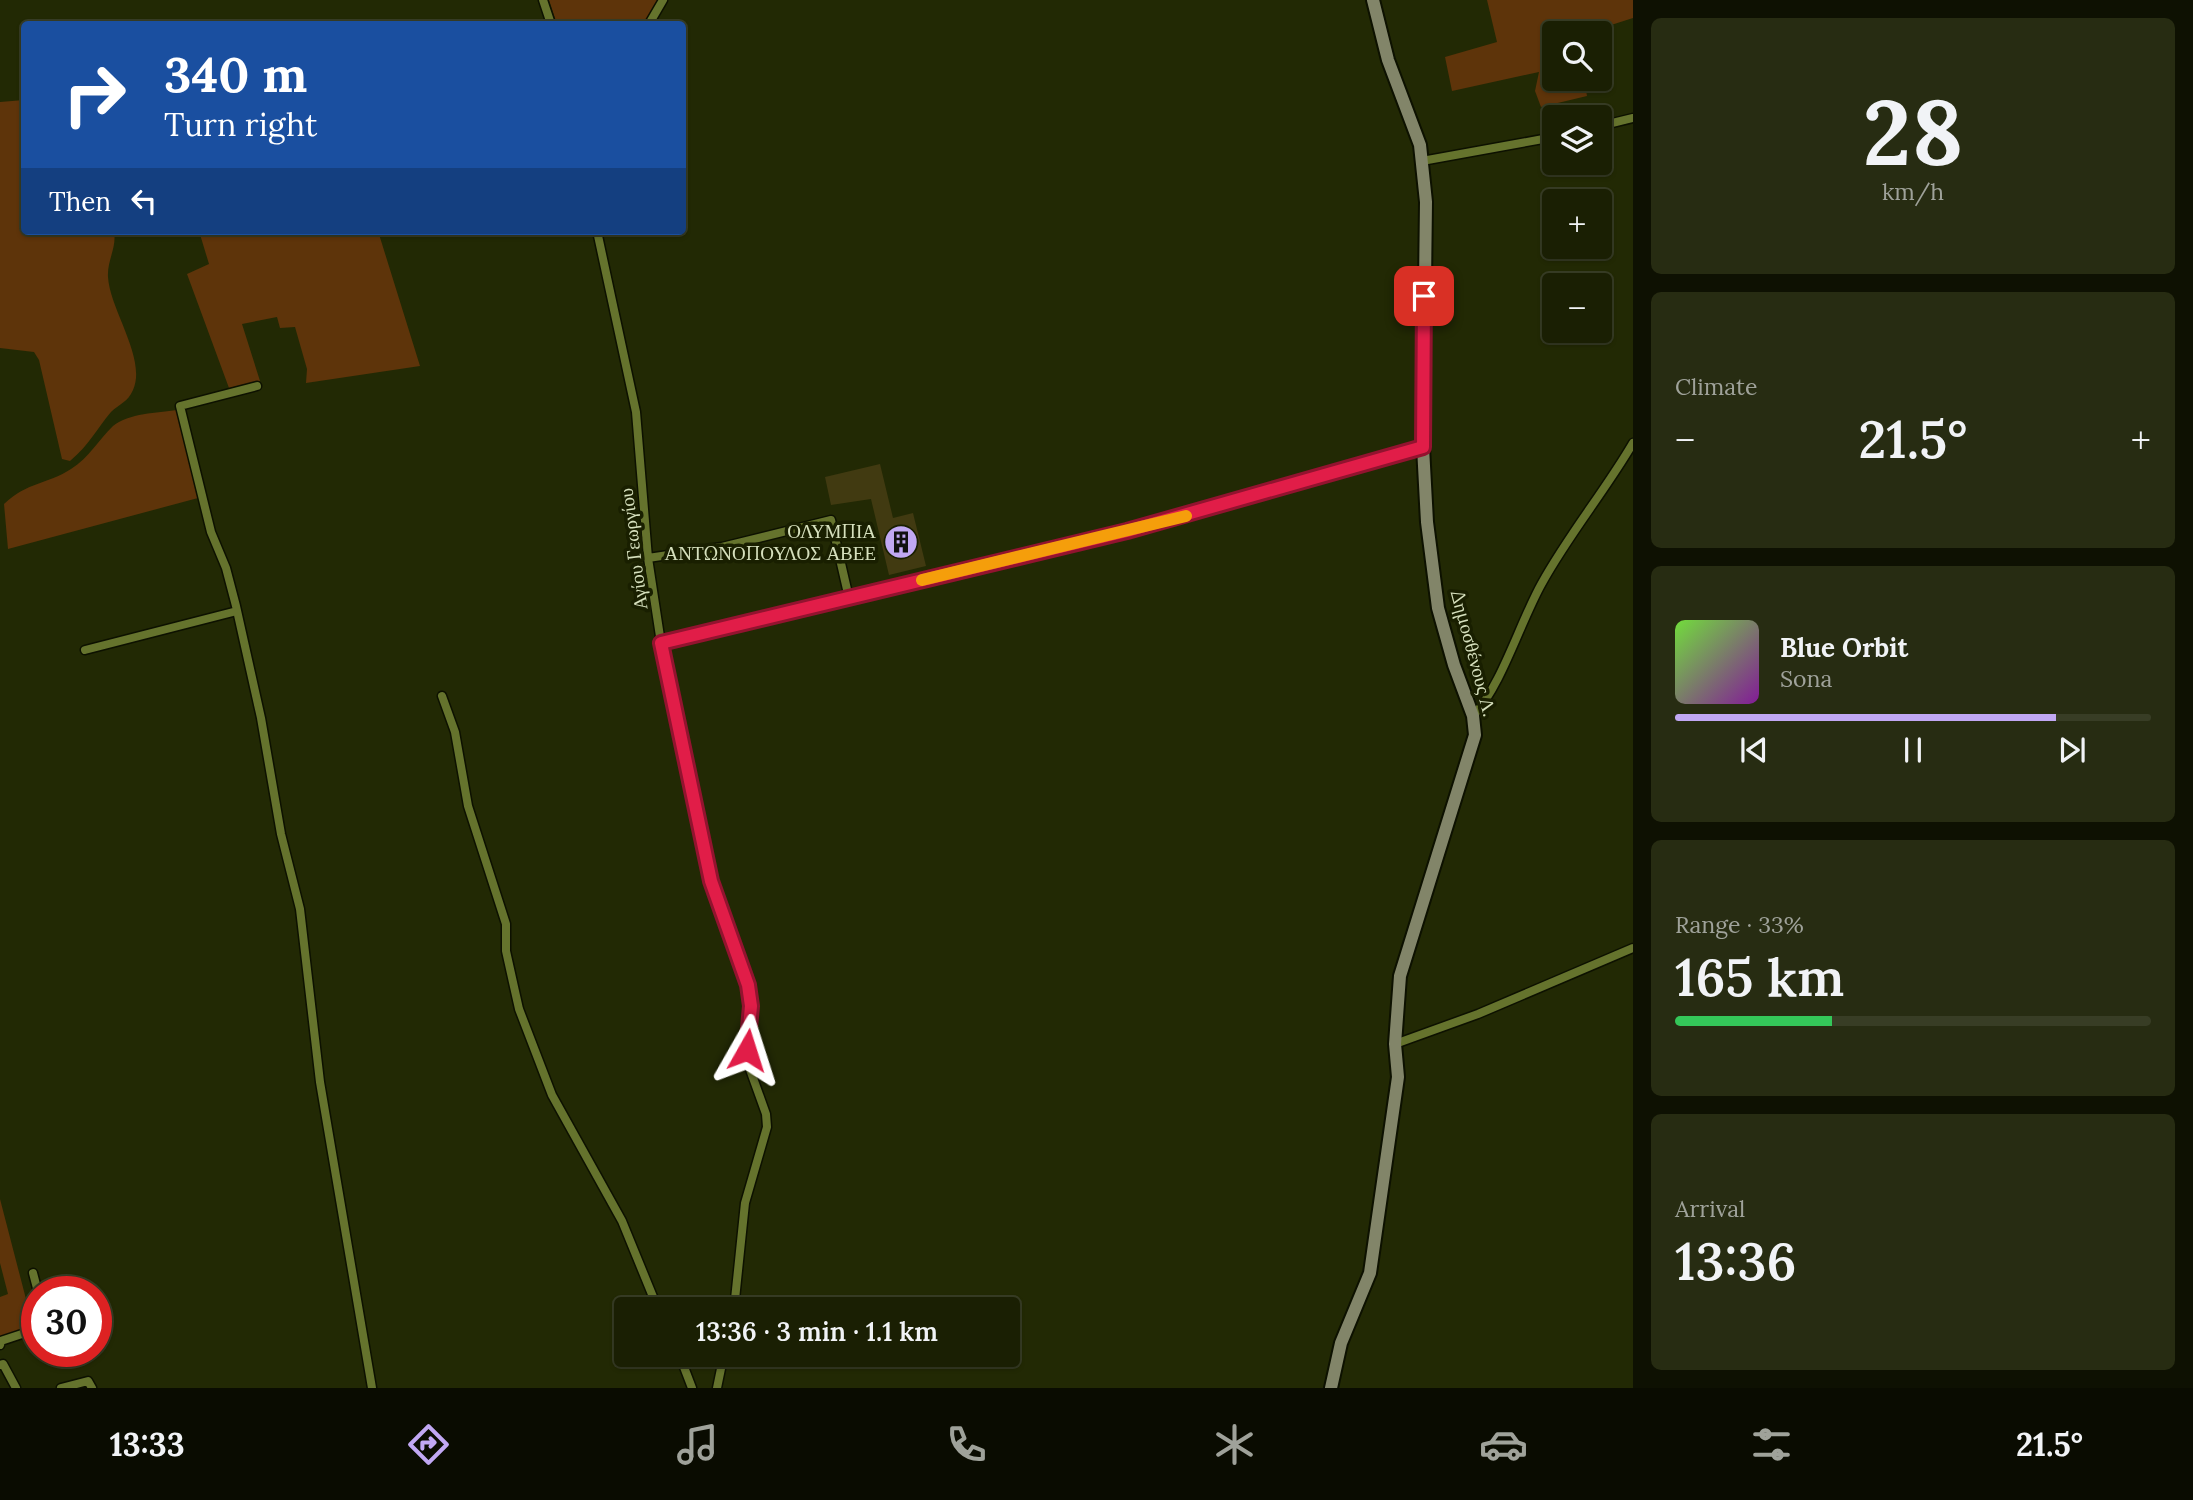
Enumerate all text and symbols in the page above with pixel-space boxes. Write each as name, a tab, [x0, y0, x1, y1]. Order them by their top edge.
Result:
map controls	[1542, 21, 1612, 343]
button: search	[1542, 21, 1612, 91]
text: 340 m	[164, 43, 307, 105]
icon: right	[49, 49, 140, 140]
text: 28	[1863, 73, 1963, 190]
text: Turn right	[164, 104, 317, 145]
button: layers	[1542, 105, 1612, 175]
text: km/h	[1882, 177, 1944, 206]
icon: left	[125, 182, 163, 220]
text: Then	[49, 185, 111, 218]
button: +	[1542, 189, 1612, 259]
pin	[1394, 266, 1454, 326]
button: −	[1542, 273, 1612, 343]
icon: arrive	[1405, 277, 1443, 315]
text: Climate	[1675, 372, 1757, 401]
text: 21.5°	[1859, 406, 1967, 472]
text: −	[1675, 416, 1695, 464]
text: +	[2131, 416, 2151, 464]
street label: Αγίου Γεωργίου	[614, 487, 652, 611]
place label: ΟΛΥΜΠΙΑ ΑΝΤΩΝΟΠΟΥΛΟΣ ΑΒΕΕ	[664, 519, 876, 565]
building icon: ΟΛΥΜΠΙΑ ΑΝΤΩΝΟΠΟΥΛΟΣ ΑΒΕΕ	[882, 523, 920, 561]
street label: Δημοσθένους Λ.	[1446, 587, 1502, 719]
text: Blue Orbit	[1780, 631, 1908, 664]
text: Sona	[1780, 664, 1832, 693]
icon: previous	[1735, 731, 1773, 769]
icon: pause	[1894, 731, 1932, 769]
icon: next	[2053, 731, 2091, 769]
text: Range · 33%	[1675, 910, 1804, 939]
text: 165 km	[1675, 944, 1844, 1010]
position arrow	[710, 1013, 784, 1087]
text: Arrival	[1675, 1194, 1745, 1223]
text: 13:36	[1675, 1228, 1796, 1294]
speed limit sign: 30	[21, 1276, 112, 1367]
text: 13:36 · 3 min · 1.1 km	[696, 1315, 938, 1348]
icon: directions	[404, 1420, 453, 1469]
icon: music	[673, 1420, 722, 1469]
icon: phone	[942, 1420, 991, 1469]
icon: climate	[1210, 1420, 1259, 1469]
icon: car	[1479, 1420, 1528, 1469]
icon: filters	[1747, 1420, 1796, 1469]
text: 13:33	[110, 1424, 185, 1465]
text: 21.5°	[2016, 1424, 2083, 1465]

